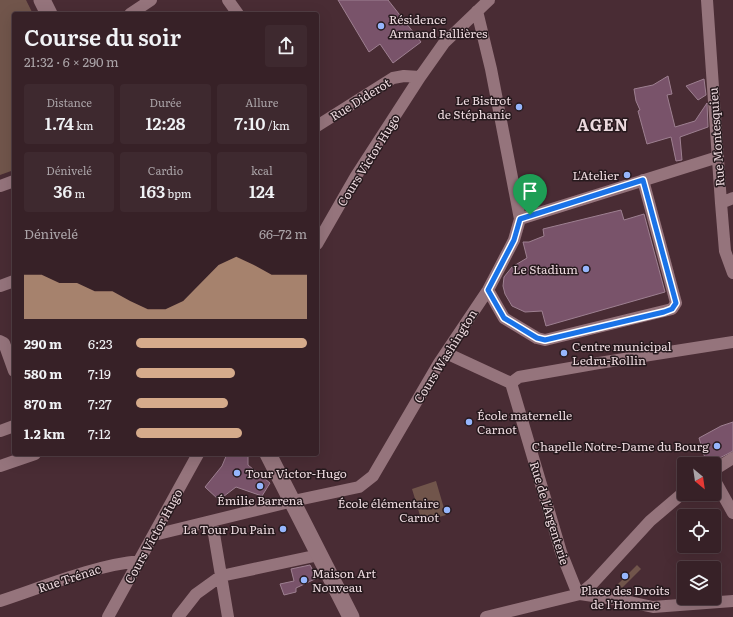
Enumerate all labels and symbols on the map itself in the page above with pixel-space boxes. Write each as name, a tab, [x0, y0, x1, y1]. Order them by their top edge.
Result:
place label: Résidence Armand Fallières	[389, 10, 488, 42]
marker: Résidence Armand Fallières	[376, 21, 386, 31]
street label: Rue Diderot	[326, 73, 394, 125]
street label: Rue Montesquieu	[704, 86, 728, 187]
place label: Le Bistrot de Stéphanie	[438, 91, 511, 123]
marker: Le Bistrot de Stéphanie	[514, 102, 524, 112]
street label: Cours Victor Hugo	[332, 110, 404, 210]
district label: AGEN	[577, 112, 629, 136]
place label: L'Atelier	[572, 166, 619, 184]
marker: L'Atelier	[622, 170, 632, 180]
pin	[513, 174, 547, 215]
place label: Le Stadium	[513, 260, 578, 278]
marker: Le Stadium	[581, 264, 591, 274]
street label: Cours Washington	[409, 306, 481, 406]
place label: Centre municipal Ledru-Rollin	[572, 337, 672, 369]
marker: Centre municipal Ledru-Rollin	[559, 348, 569, 358]
place label: École maternelle Carnot	[477, 406, 572, 438]
marker: École maternelle Carnot	[464, 417, 474, 427]
place label: Chapelle Notre-Dame du Bourg	[532, 437, 709, 455]
marker: Chapelle Notre-Dame du Bourg	[712, 441, 722, 451]
north arrow	[677, 457, 721, 501]
street label: Rue de l'Argenterie	[526, 459, 574, 567]
place label: Tour Victor-Hugo	[245, 464, 347, 482]
marker: Tour Victor-Hugo	[232, 468, 242, 478]
marker: Émilie Barrena	[255, 481, 265, 491]
street label: Cours Victor Hugo	[119, 485, 187, 587]
place label: Émilie Barrena	[217, 491, 304, 509]
place label: École élémentaire Carnot	[338, 494, 439, 526]
marker: École élémentaire Carnot	[442, 505, 452, 515]
place label: La Tour Du Pain	[183, 520, 275, 538]
marker: La Tour Du Pain	[278, 524, 288, 534]
street label: Rue Trénac	[35, 559, 103, 597]
place label: Maison Art Nouveau	[312, 564, 376, 596]
marker: Place des Droits de l'Homme	[620, 571, 630, 581]
marker: Maison Art Nouveau	[299, 575, 309, 585]
place label: Place des Droits de l'Homme	[581, 581, 670, 613]

